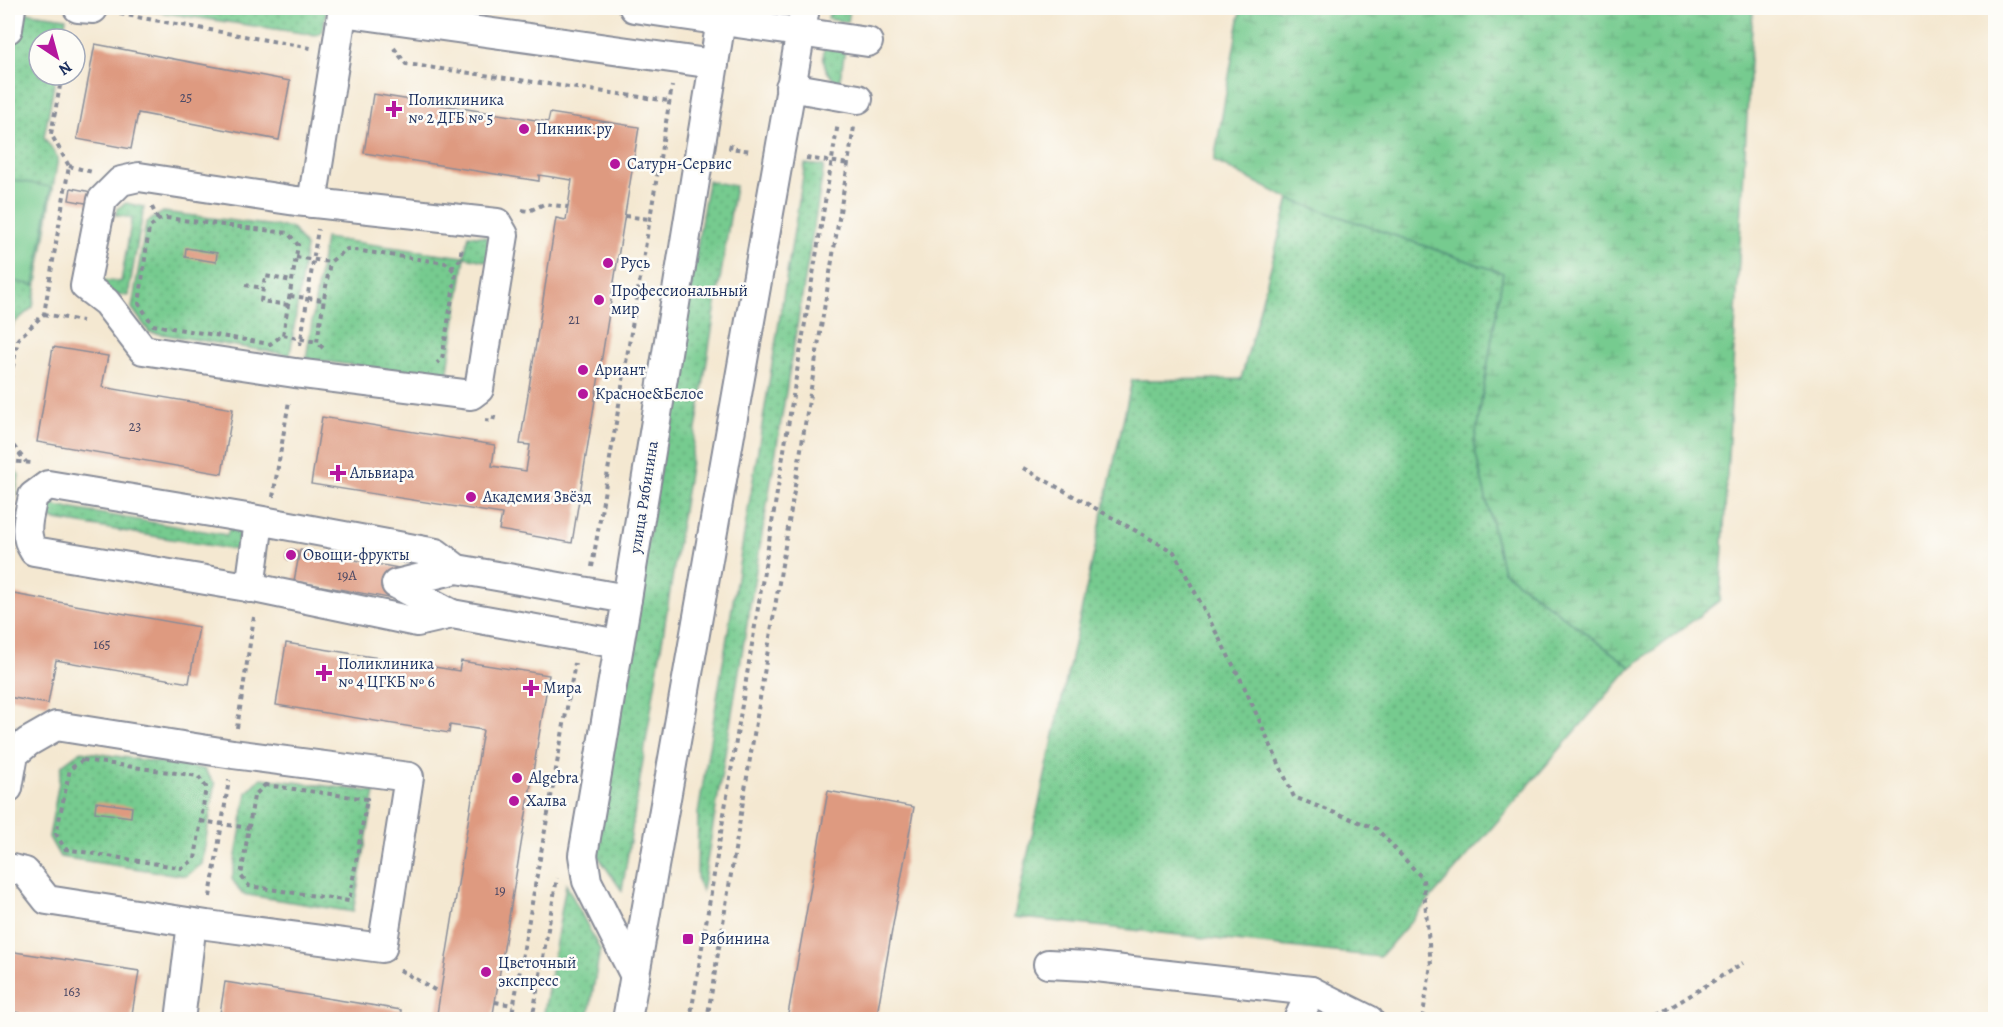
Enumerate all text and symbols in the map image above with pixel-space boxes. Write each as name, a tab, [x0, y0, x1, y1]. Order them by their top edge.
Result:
north arrow	[27, 27, 87, 87]
text: N	[54, 56, 76, 81]
house number: 25	[180, 88, 192, 107]
place label: Поликлиника № 2 ДГБ № 5	[408, 89, 505, 129]
marker: Поликлиника № 2 ДГБ № 5	[385, 100, 403, 118]
place label: Пикник.ру	[536, 118, 612, 140]
marker: Пикник.ру	[517, 122, 531, 136]
place label: Сатурн-Сервис	[627, 153, 732, 175]
marker: Сатурн-Сервис	[608, 157, 622, 171]
place label: Русь	[620, 252, 650, 274]
marker: Русь	[601, 256, 615, 270]
place label: Профессиональный мир	[611, 280, 748, 320]
marker: Профессиональный мир	[592, 293, 606, 307]
house number: 21	[568, 310, 580, 329]
place label: Ариант	[594, 359, 646, 381]
marker: Ариант	[576, 363, 590, 377]
place label: Красное&Белое	[595, 383, 704, 405]
marker: Красное&Белое	[576, 387, 590, 401]
house number: 23	[129, 417, 141, 436]
street label: улица Рябинина	[624, 439, 664, 556]
place label: Альвиара	[349, 462, 415, 484]
marker: Альвиара	[331, 466, 345, 480]
place label: Академия Звёзд	[482, 486, 592, 508]
marker: Академия Звёзд	[464, 490, 478, 504]
place label: Овощи-фрукты	[303, 544, 410, 566]
marker: Овощи-фрукты	[284, 548, 298, 562]
house number: 19А	[337, 566, 357, 585]
house number: 165	[93, 635, 111, 654]
place label: Поликлиника № 4 ЦГКБ № 6	[338, 653, 435, 693]
marker: Поликлиника № 4 ЦГКБ № 6	[315, 664, 333, 682]
place label: Мира	[543, 677, 582, 699]
marker: Мира	[524, 681, 538, 695]
place label: Algebra	[528, 767, 579, 789]
marker: Algebra	[510, 771, 524, 785]
place label: Халва	[526, 790, 567, 812]
marker: Халва	[507, 794, 521, 808]
house number: 19	[494, 881, 506, 900]
place label: Рябинина	[700, 928, 770, 950]
marker: Рябинина	[681, 932, 695, 946]
place label: Цветочный экспресс	[498, 952, 577, 992]
marker: Цветочный экспресс	[479, 965, 493, 979]
house number: 163	[63, 982, 81, 1001]

